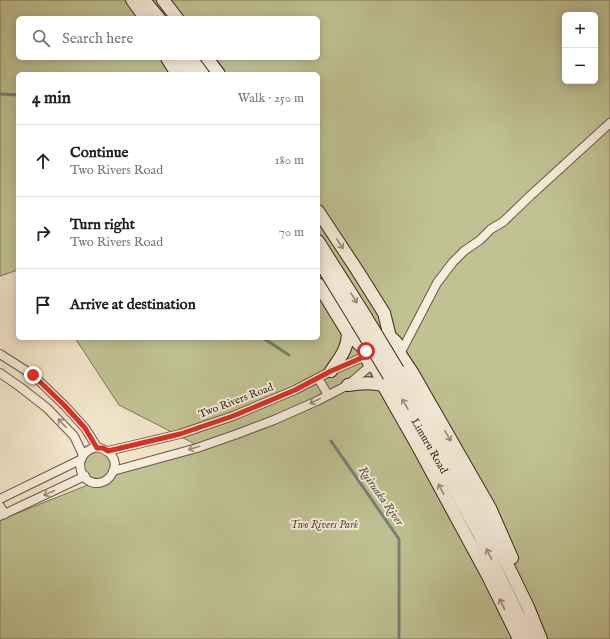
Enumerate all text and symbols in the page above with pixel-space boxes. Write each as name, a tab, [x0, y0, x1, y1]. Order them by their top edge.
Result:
map controls	[562, 12, 598, 84]
button: +	[562, 12, 598, 48]
search box	[16, 16, 320, 60]
icon: search	[30, 27, 52, 49]
text: Search here	[62, 29, 133, 48]
button: −	[562, 48, 598, 84]
text: 4 min	[32, 88, 71, 109]
text: Walk · 250 m	[238, 90, 304, 107]
text: Continue	[70, 143, 128, 162]
icon: ahead	[32, 150, 54, 172]
text: 180 m	[275, 152, 304, 169]
text: Two Rivers Road	[70, 162, 163, 179]
text: Turn right	[70, 215, 135, 234]
icon: right	[32, 222, 54, 244]
text: 70 m	[279, 224, 304, 241]
text: Two Rivers Road	[70, 234, 163, 251]
one-way arrow	[336, 238, 344, 249]
one-way arrow	[350, 292, 358, 304]
icon: arrive	[32, 294, 54, 316]
text: Arrive at destination	[70, 295, 196, 314]
route start	[357, 342, 375, 360]
route end	[24, 366, 42, 384]
street label: Two Rivers Road	[197, 380, 275, 422]
one-way arrow	[310, 398, 322, 406]
one-way arrow	[400, 398, 408, 410]
street label: Limuru Road	[407, 416, 451, 476]
one-way arrow	[57, 418, 66, 428]
one-way arrow	[445, 430, 453, 442]
one-way arrow	[189, 445, 201, 453]
water label: Ruiruaka River	[355, 463, 408, 529]
one-way arrow	[437, 483, 444, 495]
one-way arrow	[44, 490, 56, 497]
park label: Two Rivers Park	[290, 518, 359, 532]
one-way arrow	[485, 548, 492, 560]
one-way arrow	[498, 598, 505, 610]

